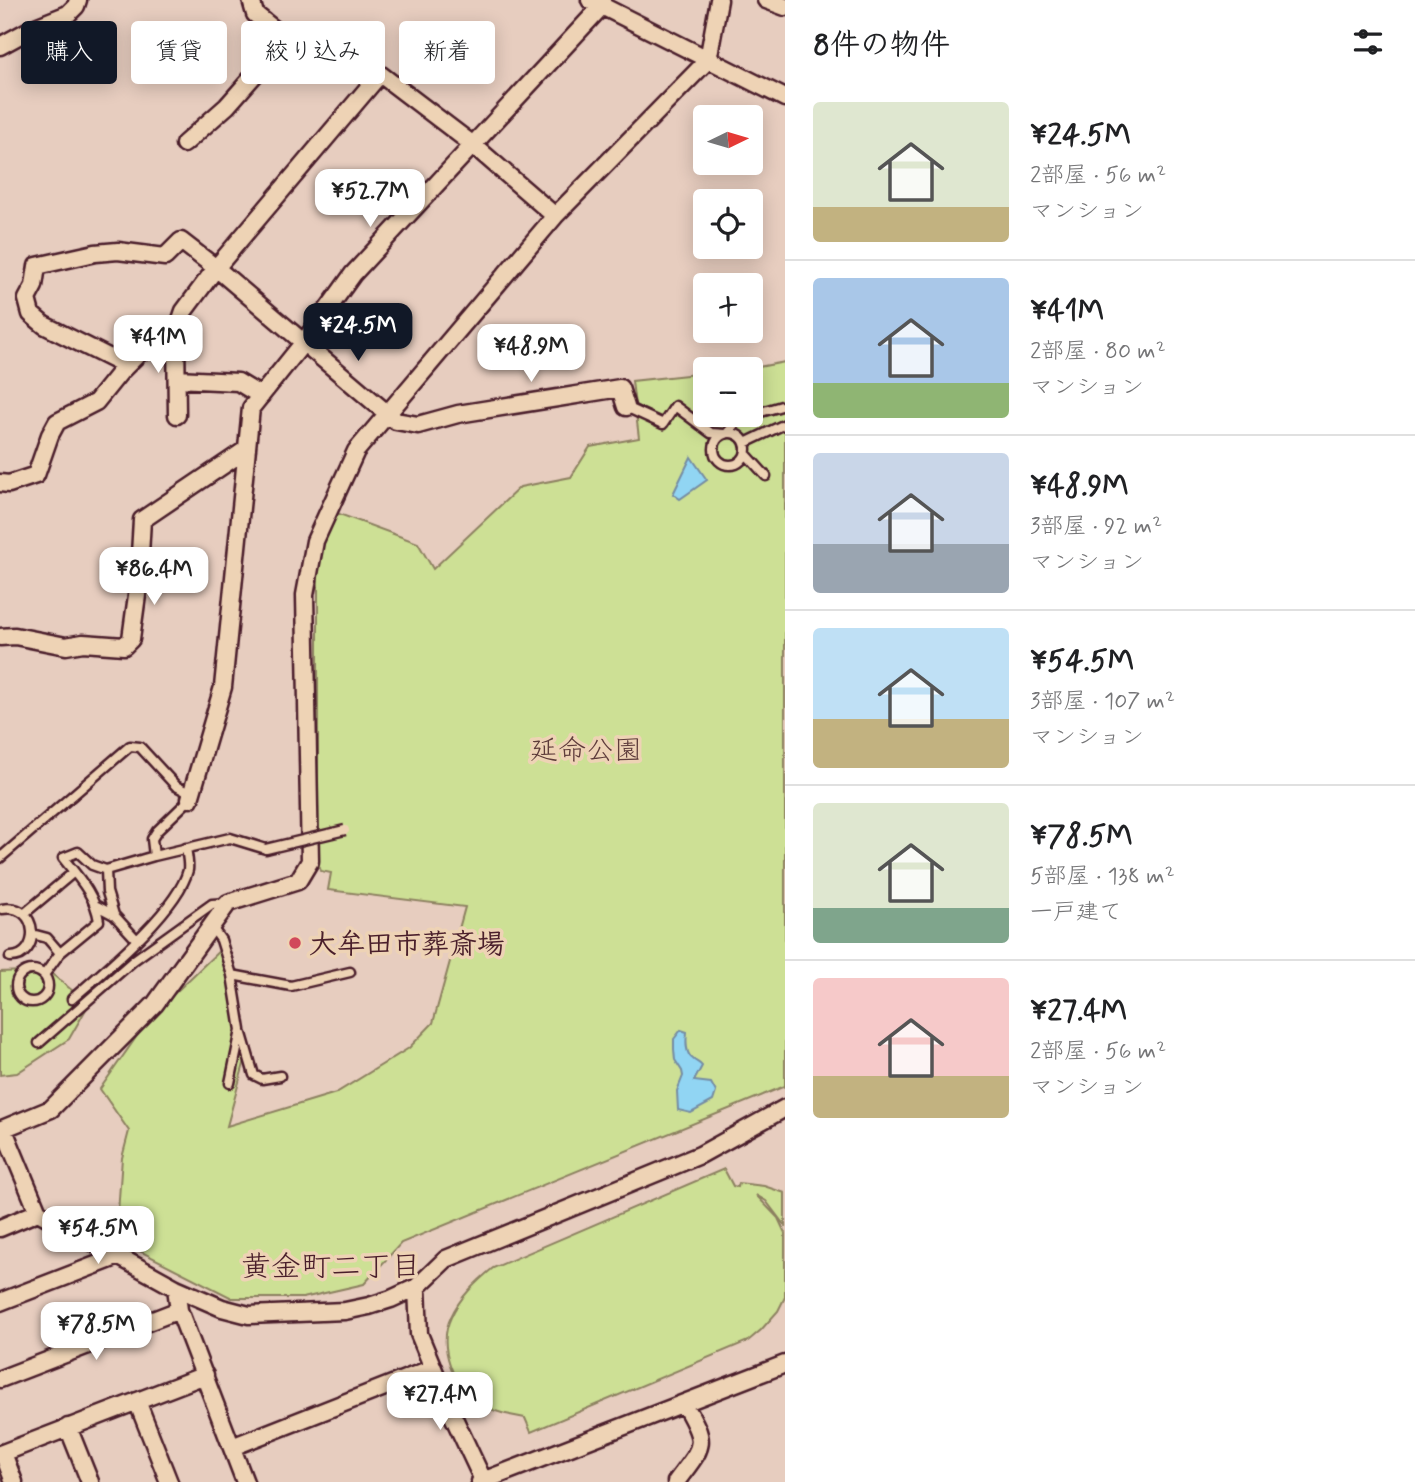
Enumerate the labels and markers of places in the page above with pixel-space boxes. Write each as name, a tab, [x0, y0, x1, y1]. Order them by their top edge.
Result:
pin: ¥52.7M	[313, 170, 427, 229]
pin: ¥24.5M	[301, 304, 415, 363]
pin: ¥41M	[117, 316, 199, 375]
pin: ¥48.9M	[474, 324, 588, 384]
pin: ¥86.4M	[97, 548, 211, 607]
place label: 大牟田市葬斎場	[309, 927, 505, 964]
marker: 大牟田市葬斎場	[287, 935, 303, 951]
pin: ¥54.5M	[41, 1206, 155, 1266]
pin: ¥78.5M	[39, 1302, 153, 1362]
pin: ¥27.4M	[383, 1372, 497, 1432]

